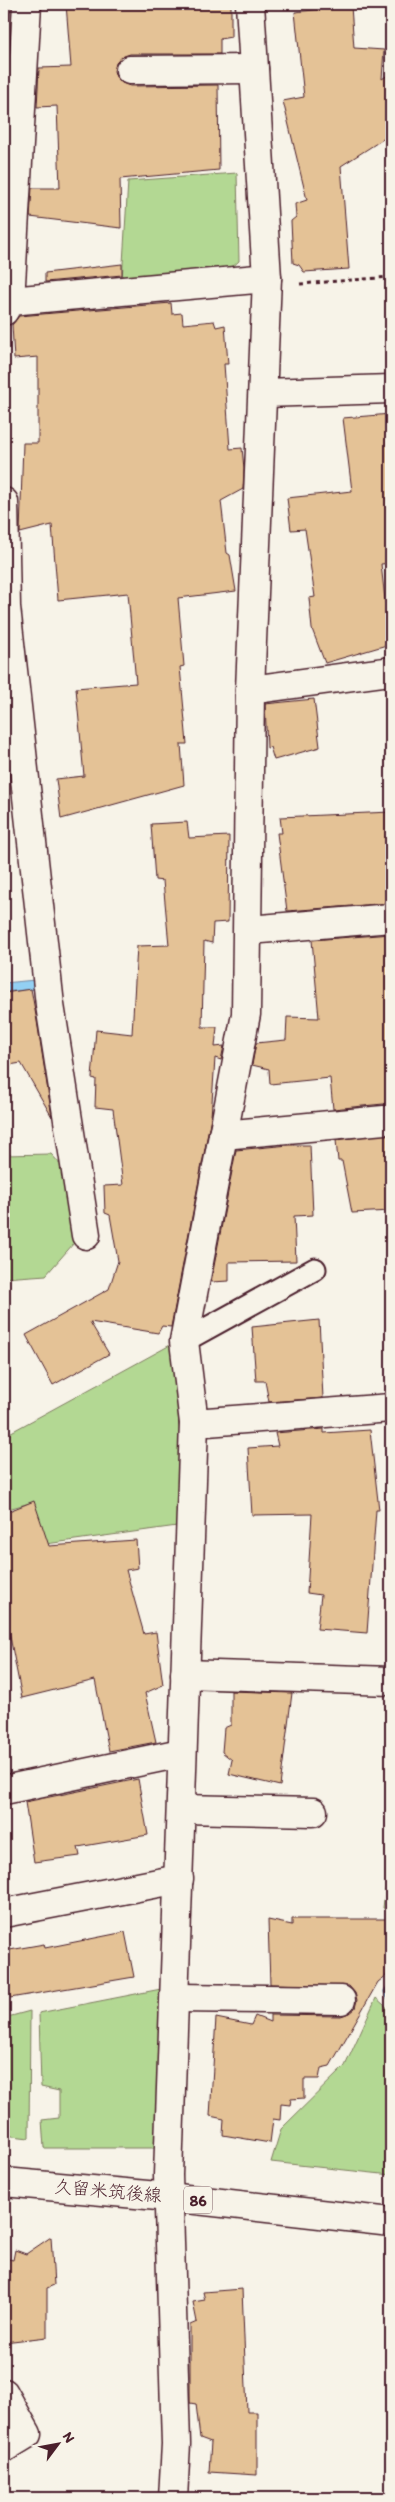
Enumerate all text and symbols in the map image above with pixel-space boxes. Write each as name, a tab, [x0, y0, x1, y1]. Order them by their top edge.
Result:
street label: 久留米筑後線	[53, 2175, 163, 2207]
road number: 86	[184, 2186, 212, 2214]
north arrow	[32, 2420, 82, 2470]
text: N	[59, 2429, 78, 2446]

